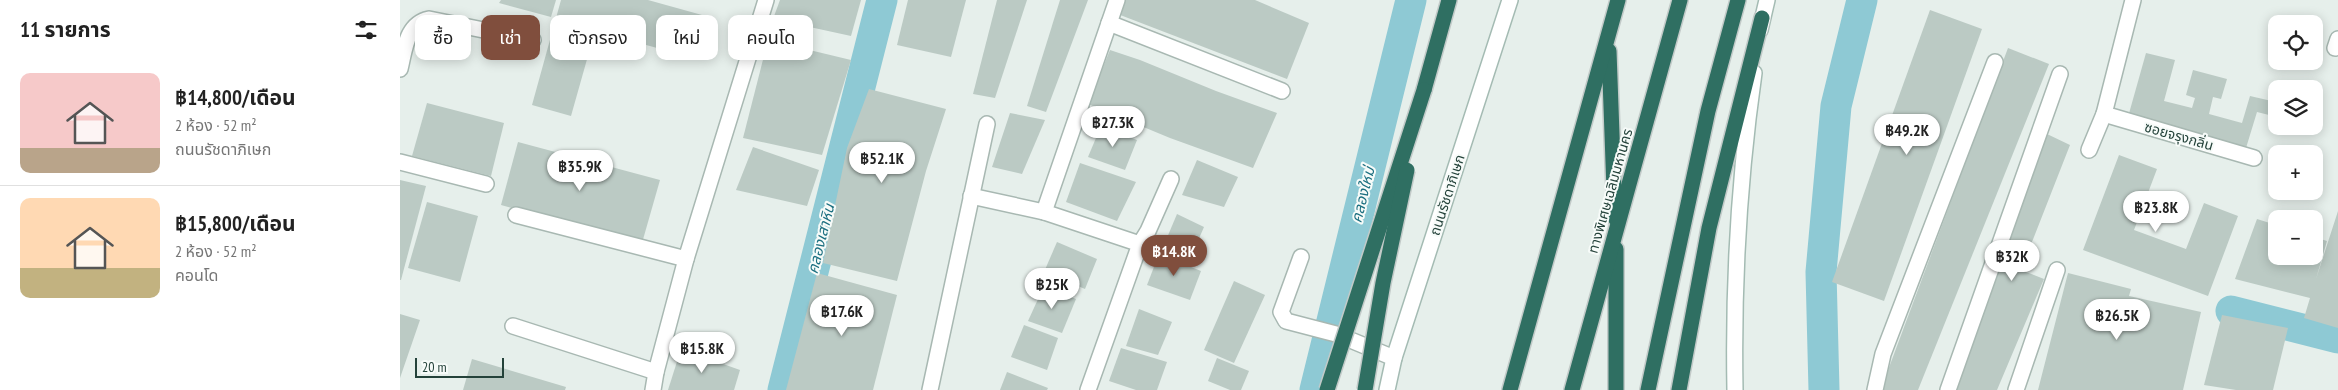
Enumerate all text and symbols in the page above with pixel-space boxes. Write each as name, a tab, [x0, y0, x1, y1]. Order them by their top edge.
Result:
chip: ซื้อ	[415, 15, 471, 60]
chip: เช่า	[481, 15, 540, 60]
chip: ตัวกรอง	[550, 15, 646, 60]
chip: ใหม่	[656, 15, 718, 60]
chip: คอนโด	[728, 15, 813, 60]
map controls	[2268, 15, 2323, 265]
button: locate	[2268, 15, 2323, 70]
text: 11 รายการ	[20, 16, 111, 43]
icon: filters	[352, 16, 380, 44]
button: layers	[2268, 80, 2323, 135]
text: ฿14,800/เดือน	[175, 84, 296, 111]
icon: home	[60, 93, 120, 153]
pin: ฿27.3K	[1072, 106, 1154, 148]
text: ฿27.3K	[1092, 112, 1134, 132]
pin: ฿49.2K	[1866, 114, 1948, 156]
text: 2 ห้อง · 52 m²	[175, 115, 256, 135]
street label: ซอยจรุงกลิ่น	[2142, 117, 2216, 154]
text: ฿49.2K	[1885, 120, 1929, 140]
street label: ทางพิเศษเฉลิมมหานคร	[1584, 126, 1636, 255]
text: ถนนรัชดาภิเษก	[175, 139, 271, 159]
pin: ฿52.1K	[841, 142, 923, 184]
button: +	[2268, 145, 2323, 200]
text: ฿52.1K	[860, 148, 904, 168]
pin: ฿35.9K	[539, 150, 621, 192]
street label: ถนนรัชดาภิเษก	[1425, 152, 1469, 238]
text: ฿35.9K	[558, 156, 602, 176]
water label: คลองใหม่	[1346, 163, 1379, 225]
pin: ฿23.8K	[2115, 190, 2197, 233]
text: ฿23.8K	[2134, 197, 2178, 217]
water label: คลองเสาหิน	[803, 201, 839, 276]
text: ฿15,800/เดือน	[175, 210, 296, 237]
button: −	[2268, 210, 2323, 265]
icon: home	[60, 218, 120, 278]
pin: ฿14.8K	[1133, 234, 1215, 277]
pin: ฿32K	[1982, 240, 2042, 282]
text: 2 ห้อง · 52 m²	[175, 241, 256, 261]
text: ฿14.8K	[1152, 241, 1196, 261]
text: ฿32K	[1996, 246, 2028, 266]
text: คอนโด	[175, 265, 218, 285]
pin: ฿25K	[1022, 268, 1082, 310]
text: ฿25K	[1036, 274, 1068, 294]
pin: ฿17.6K	[801, 294, 883, 337]
pin: ฿26.5K	[2076, 298, 2158, 341]
text: ฿17.6K	[821, 301, 863, 321]
text: ฿26.5K	[2095, 305, 2139, 325]
pin: ฿15.8K	[661, 332, 743, 374]
text: ฿15.8K	[680, 338, 724, 358]
scale bar	[415, 355, 504, 378]
text: 20 m	[422, 358, 447, 376]

